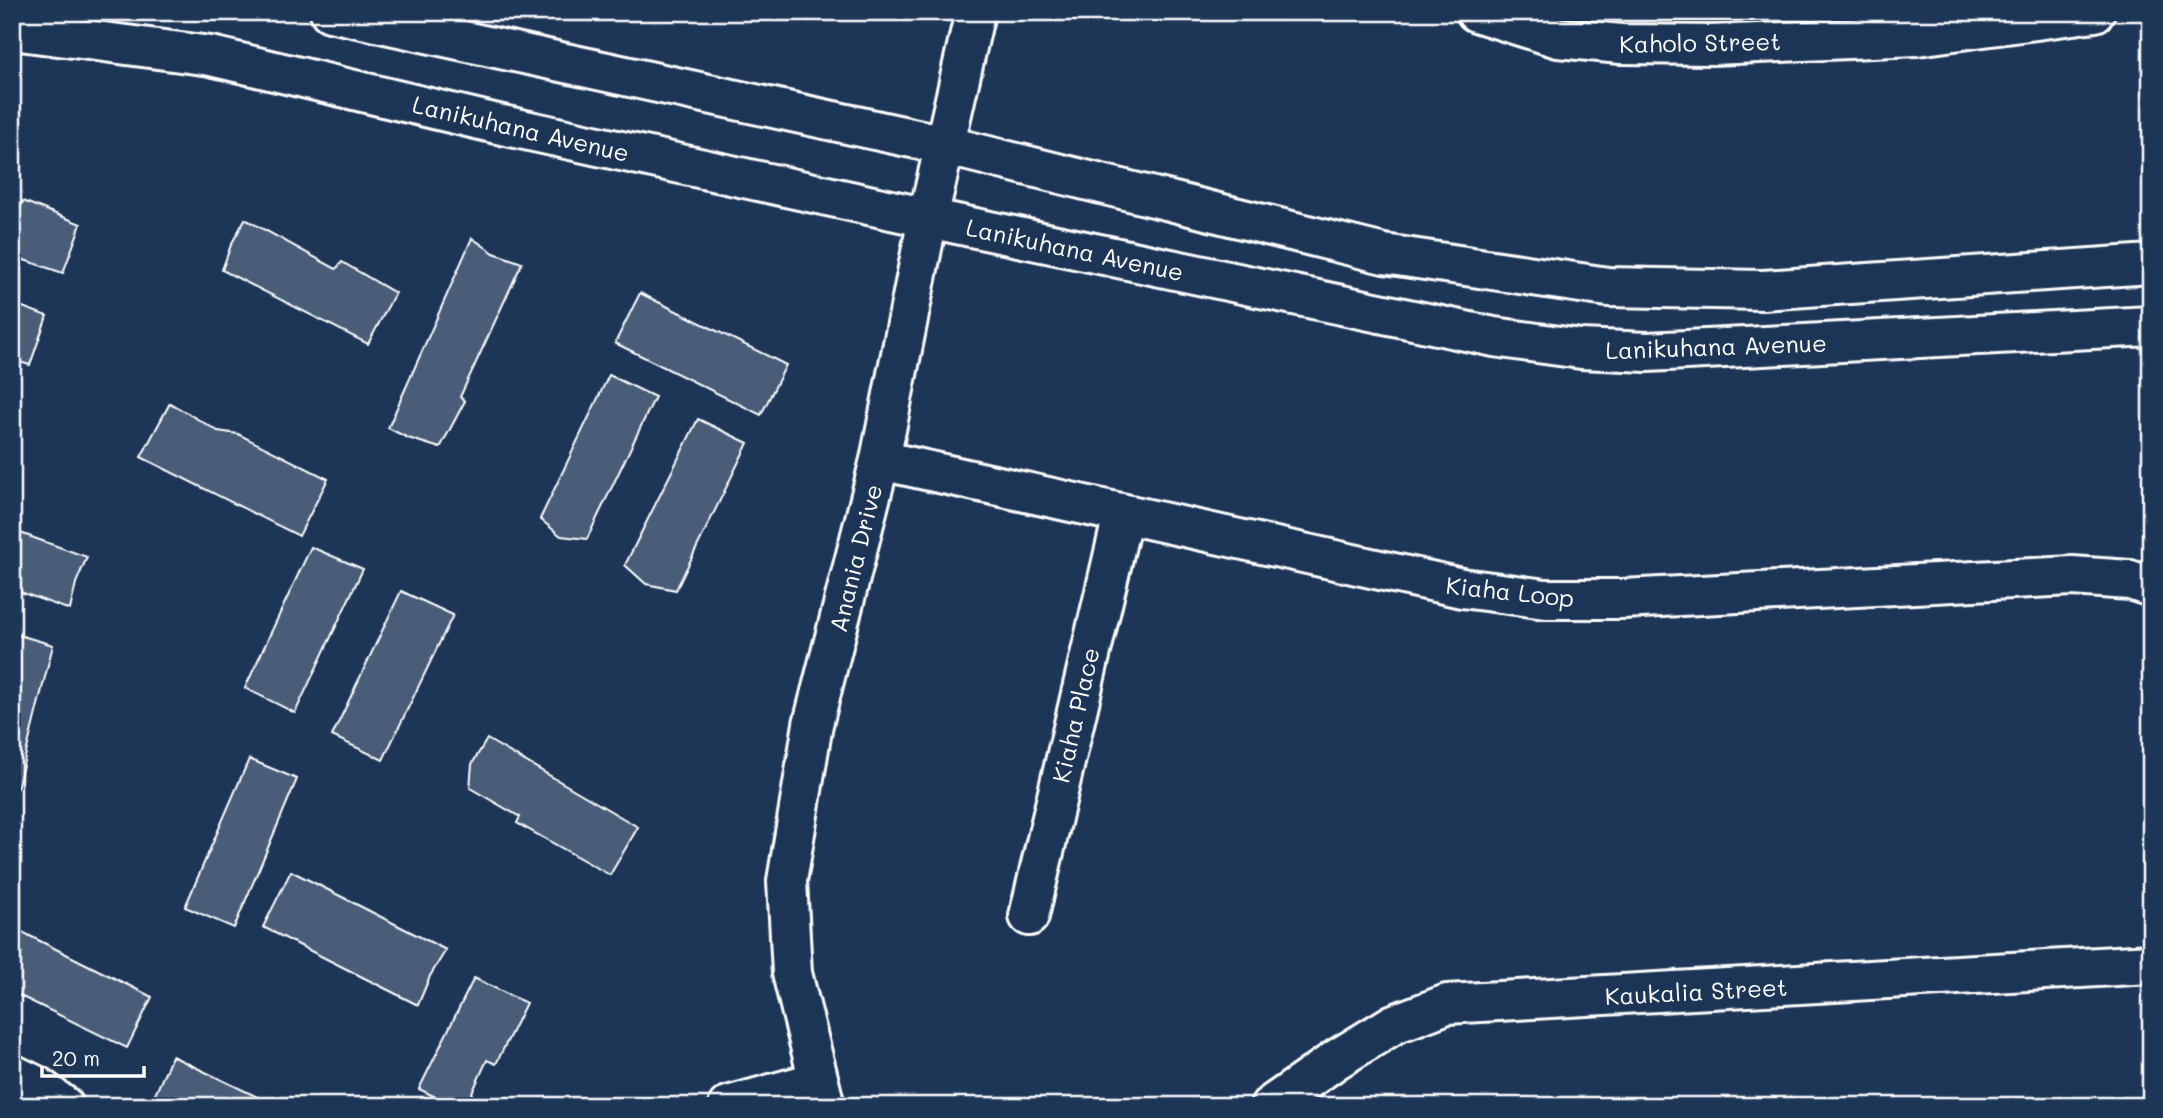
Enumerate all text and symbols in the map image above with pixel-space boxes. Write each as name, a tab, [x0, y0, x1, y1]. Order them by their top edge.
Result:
street label: Kaholo Street	[1619, 25, 1781, 59]
street label: Lanikuhana Avenue	[410, 88, 632, 168]
street label: Lanikuhana Avenue	[963, 211, 1187, 287]
street label: Lanikuhana Avenue	[1605, 327, 1827, 365]
street label: Anania Drive	[822, 481, 888, 635]
street label: Kiaha Loop	[1444, 569, 1576, 613]
street label: Kiaha Place	[1044, 644, 1106, 786]
street label: Kaukalia Street	[1604, 971, 1788, 1011]
scale bar	[42, 1034, 144, 1078]
text: 20 m	[52, 1044, 100, 1071]

